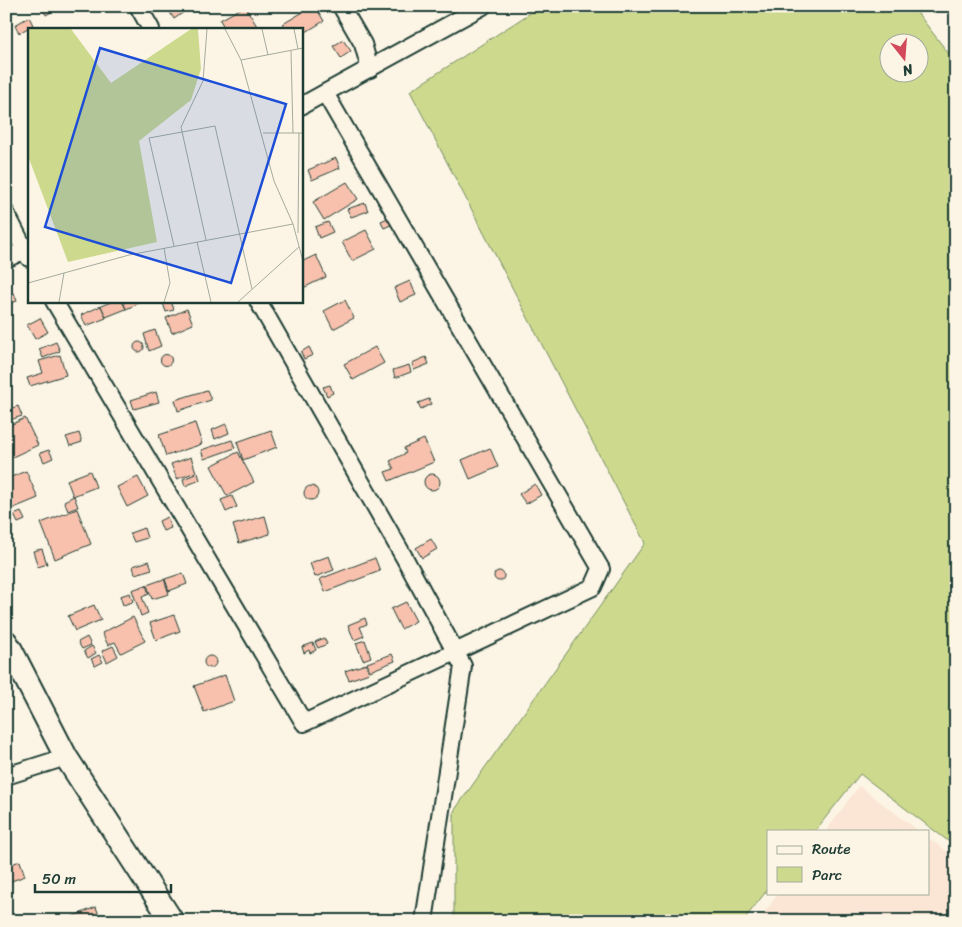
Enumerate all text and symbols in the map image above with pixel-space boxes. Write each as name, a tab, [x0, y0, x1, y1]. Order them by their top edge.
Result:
inset map	[28, 28, 302, 302]
north arrow	[880, 32, 930, 82]
text: N	[899, 56, 917, 83]
legend	[767, 830, 930, 894]
text: Route	[812, 836, 851, 862]
scale bar	[35, 862, 171, 894]
text: Parc	[812, 862, 842, 888]
text: 50 m	[42, 866, 77, 892]

